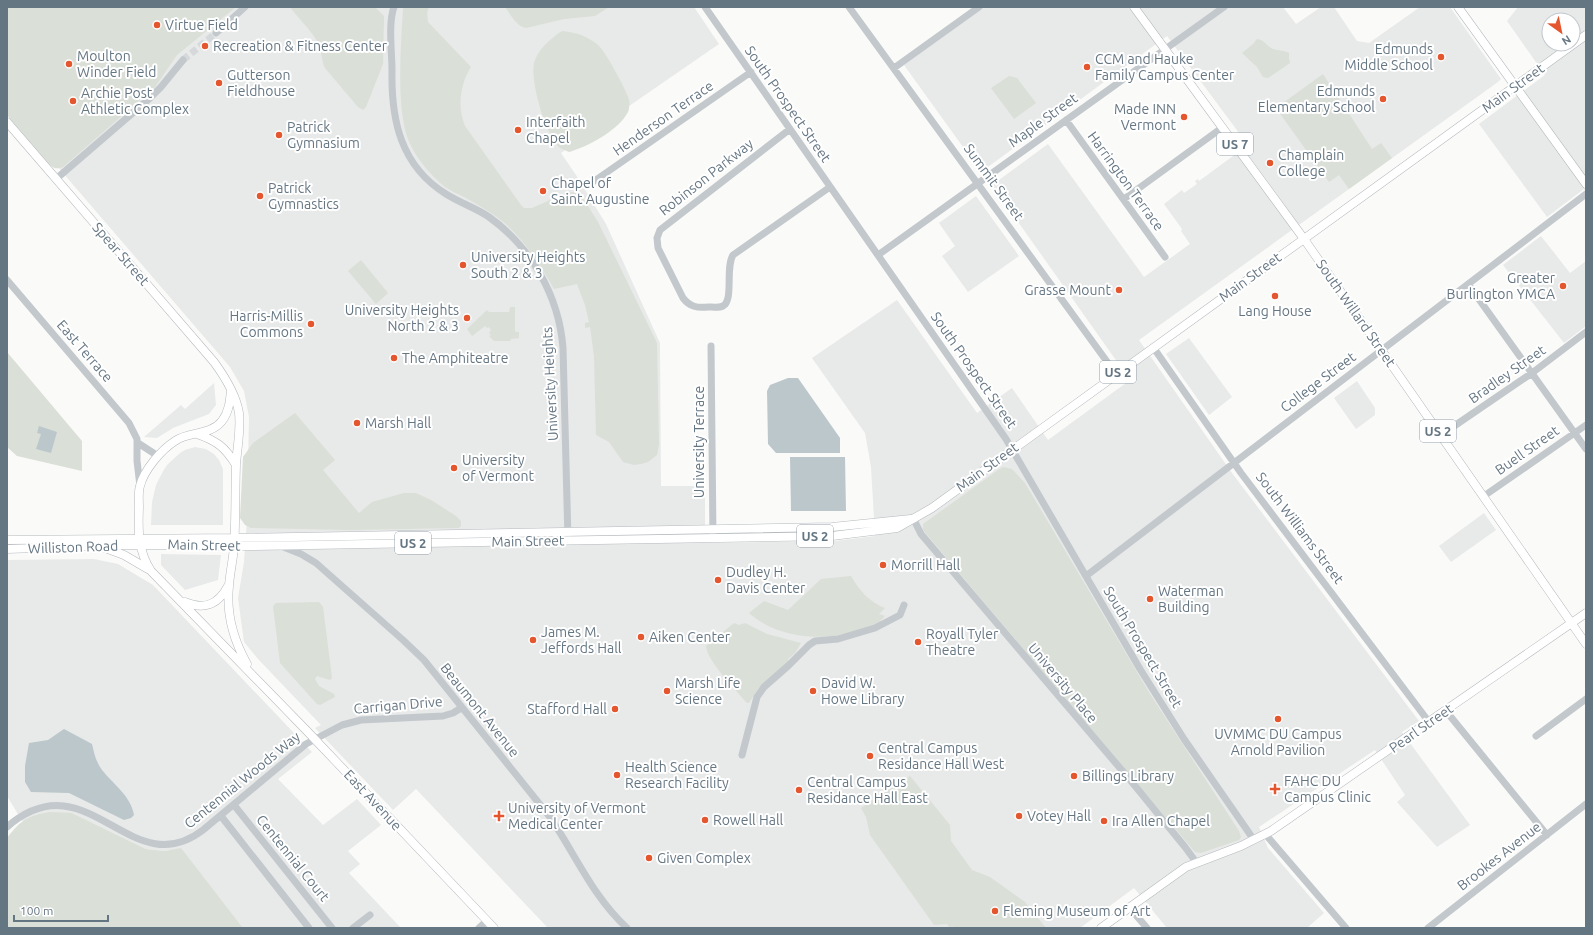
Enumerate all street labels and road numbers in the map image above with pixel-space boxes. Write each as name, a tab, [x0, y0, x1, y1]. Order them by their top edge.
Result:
street label: South Prospect Street	[742, 43, 835, 166]
street label: Main Street	[1479, 60, 1548, 116]
street label: Henderson Terrace	[610, 77, 716, 159]
street label: Maple Street	[1005, 89, 1081, 150]
street label: Harrington Terrace	[1085, 128, 1167, 234]
road number: US 7	[1217, 133, 1253, 155]
street label: Robinson Parkway	[656, 135, 756, 219]
street label: Summit Street	[961, 141, 1027, 224]
street label: Spear Street	[89, 219, 153, 289]
street label: Main Street	[1216, 249, 1285, 305]
street label: South Willard Street	[1313, 256, 1399, 370]
street label: South Prospect Street	[928, 309, 1021, 432]
street label: East Terrace	[54, 317, 116, 385]
street label: University Heights	[539, 327, 561, 441]
street label: Bradley Street	[1466, 341, 1549, 406]
street label: College Street	[1277, 348, 1359, 415]
road number: US 2	[1100, 361, 1136, 383]
street label: University Terrace	[691, 386, 707, 498]
road number: US 2	[1420, 420, 1456, 442]
street label: Buell Street	[1492, 422, 1562, 478]
street label: Main Street	[953, 439, 1022, 495]
street label: South Williams Street	[1253, 469, 1347, 587]
road number: US 2	[797, 525, 833, 547]
road number: US 2	[395, 532, 431, 554]
street label: Main Street	[491, 532, 565, 550]
street label: Main Street	[167, 536, 241, 554]
street label: Williston Road	[27, 537, 119, 557]
street label: South Prospect Street	[1101, 584, 1186, 711]
street label: University Place	[1025, 640, 1101, 726]
street label: Beaumont Avenue	[437, 660, 523, 760]
street label: Carrigan Drive	[353, 693, 443, 717]
street label: Pearl Street	[1386, 700, 1456, 756]
street label: Centennial Woods Way	[181, 728, 303, 832]
street label: East Avenue	[341, 766, 405, 834]
street label: Centennial Court	[253, 812, 333, 905]
street label: Brookes Avenue	[1454, 818, 1544, 894]

